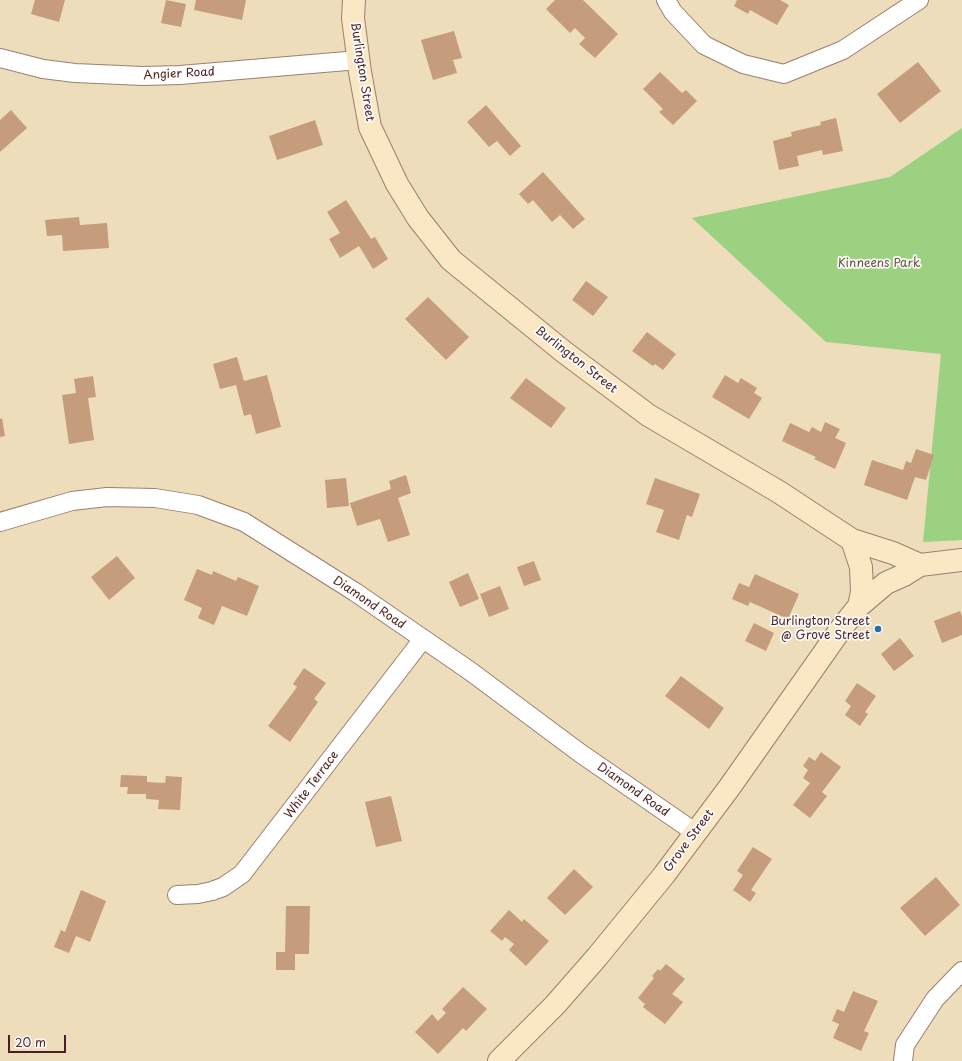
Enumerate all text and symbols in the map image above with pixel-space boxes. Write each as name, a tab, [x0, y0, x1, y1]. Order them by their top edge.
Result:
street label: Burlington Street	[347, 21, 377, 123]
street label: Angier Road	[143, 65, 215, 83]
park label: Kinneens Park	[838, 257, 920, 271]
street label: Burlington Street	[532, 324, 620, 396]
street label: Diamond Road	[330, 573, 408, 633]
place label: Burlington Street @ Grove Street	[770, 615, 870, 643]
marker: Burlington Street @ Grove Street	[873, 624, 883, 634]
street label: White Terrace	[282, 748, 342, 822]
street label: Diamond Road	[594, 760, 672, 820]
street label: Grove Street	[661, 807, 717, 875]
scale bar	[10, 1027, 68, 1053]
text: 20 m	[15, 1033, 46, 1051]

